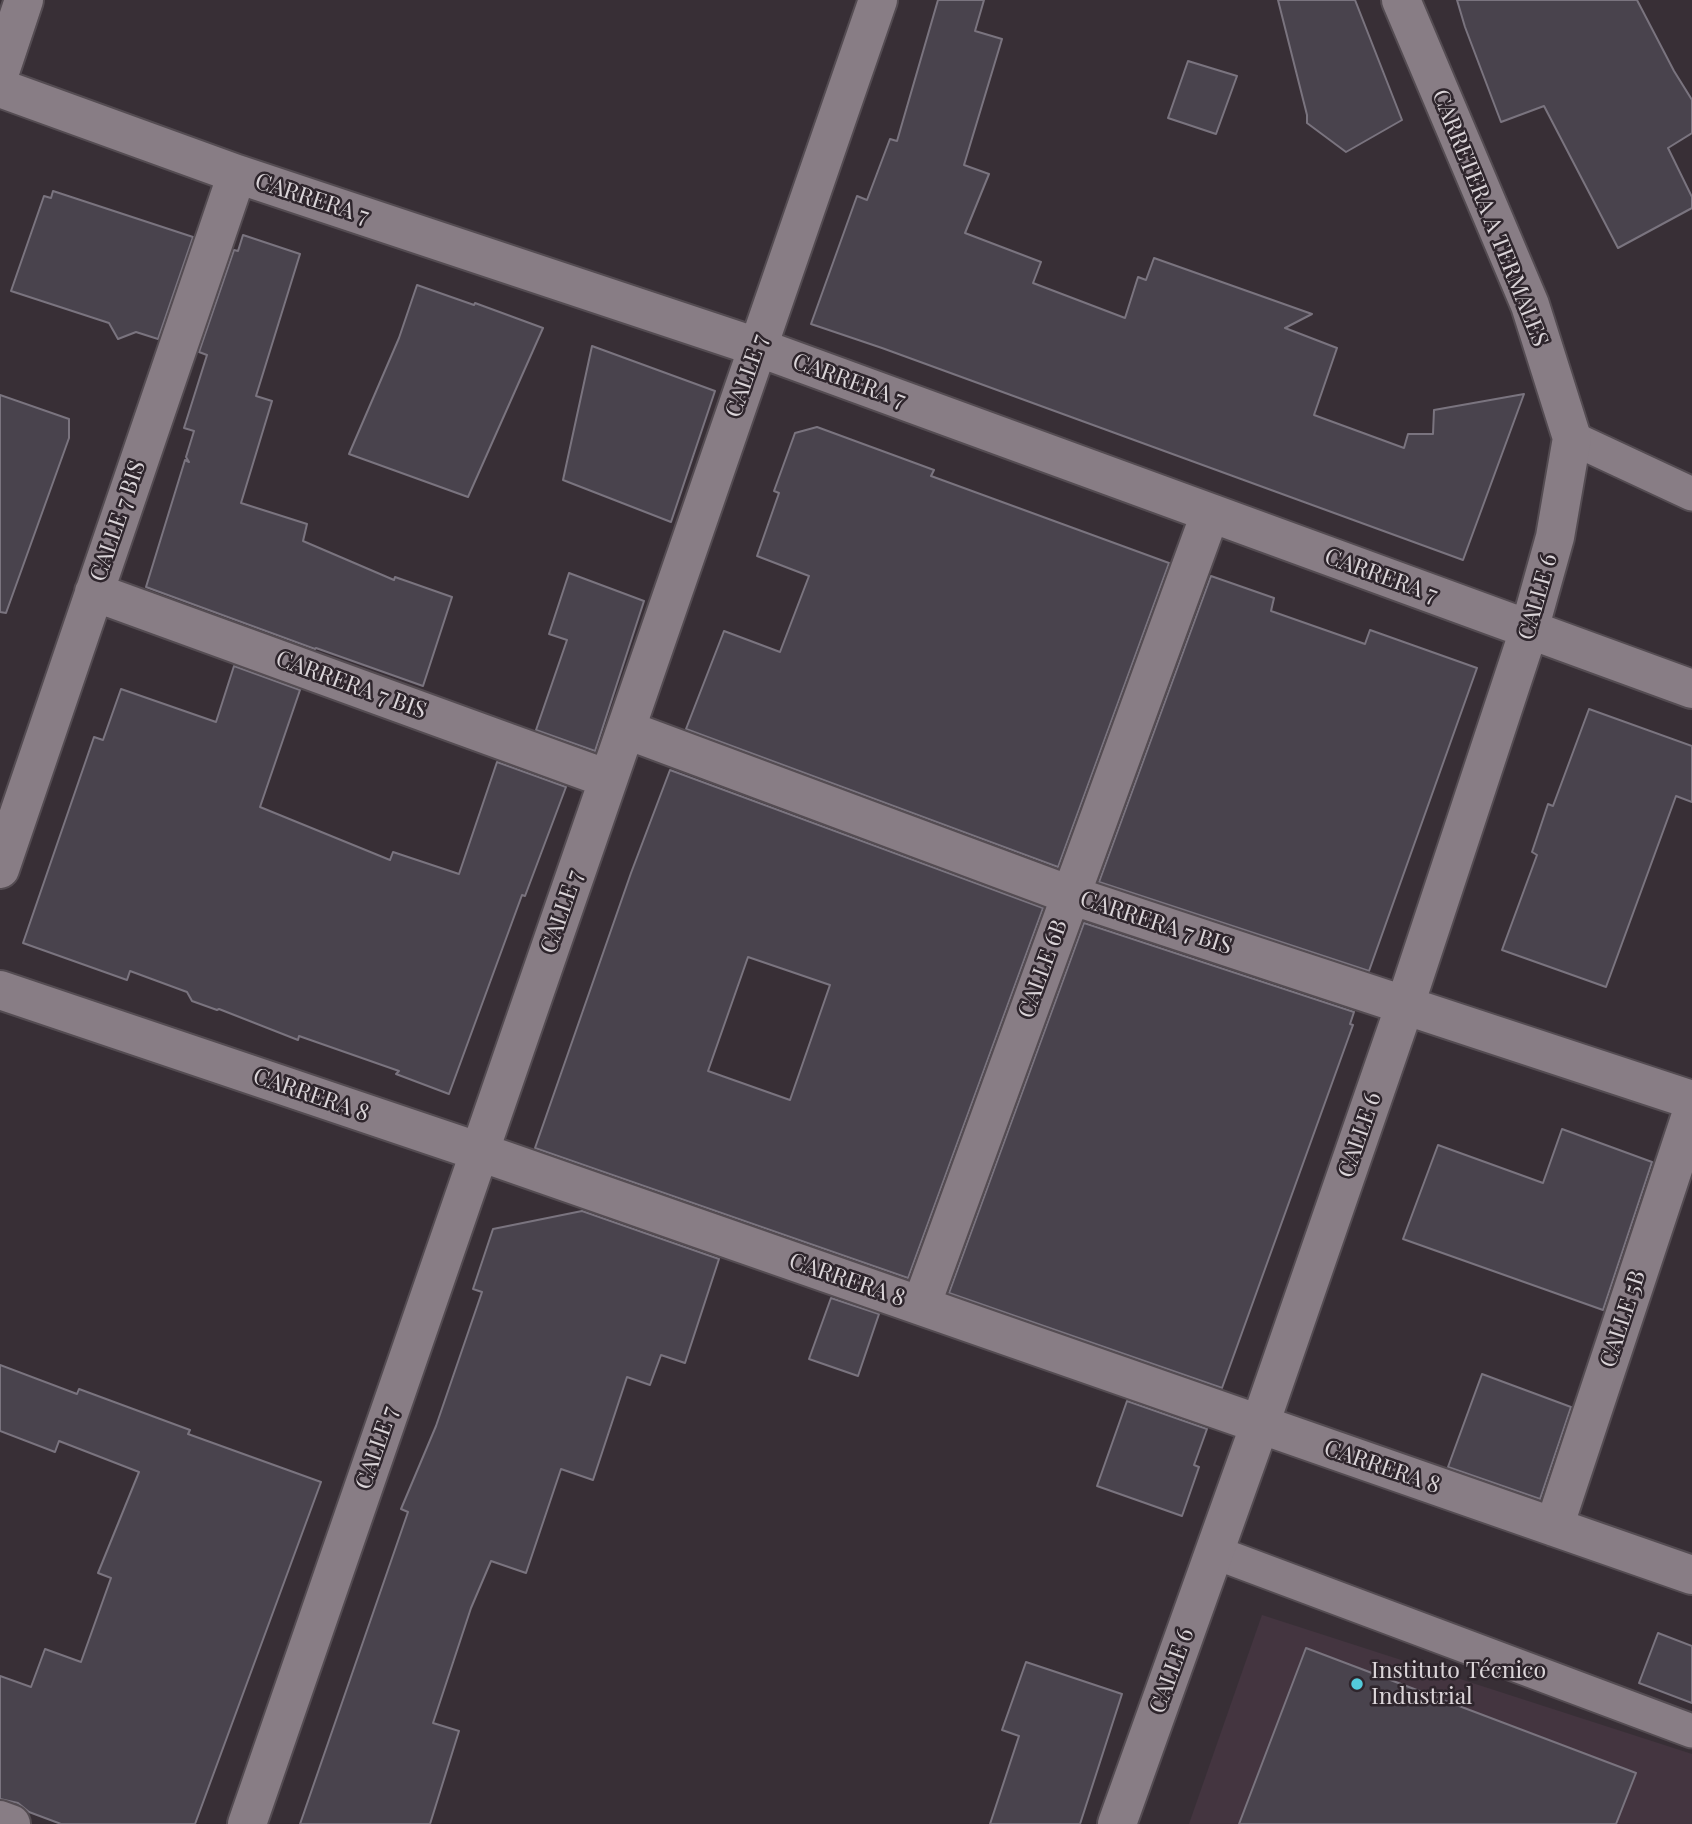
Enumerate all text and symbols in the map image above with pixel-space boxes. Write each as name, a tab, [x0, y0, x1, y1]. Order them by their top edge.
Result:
street label: CARRETERA A TERMALES	[1426, 86, 1554, 350]
street label: CARRERA 7	[252, 168, 372, 230]
street label: CALLE 7	[720, 331, 774, 421]
street label: CARRERA 7	[789, 348, 909, 414]
street label: CALLE 7 BIS	[84, 457, 152, 585]
street label: CARRERA 7	[1321, 543, 1441, 609]
street label: CALLE 6	[1513, 551, 1563, 643]
street label: CARRERA 7 BIS	[272, 645, 430, 725]
street label: CALLE 7	[535, 867, 589, 957]
street label: CARRERA 7 BIS	[1076, 885, 1236, 961]
street label: CALLE 6B	[1012, 916, 1074, 1022]
street label: CARRERA 8	[249, 1062, 373, 1128]
street label: CALLE 6	[1333, 1089, 1387, 1181]
street label: CARRERA 8	[785, 1247, 909, 1313]
street label: CALLE 5B	[1594, 1267, 1652, 1371]
street label: CALLE 7	[350, 1403, 404, 1493]
street label: CARRERA 8	[1320, 1434, 1444, 1500]
street label: CALLE 6	[1144, 1625, 1200, 1717]
place label: Instituto Técnico Industrial	[1371, 1657, 1546, 1711]
marker: Instituto Técnico Industrial	[1349, 1676, 1365, 1692]

